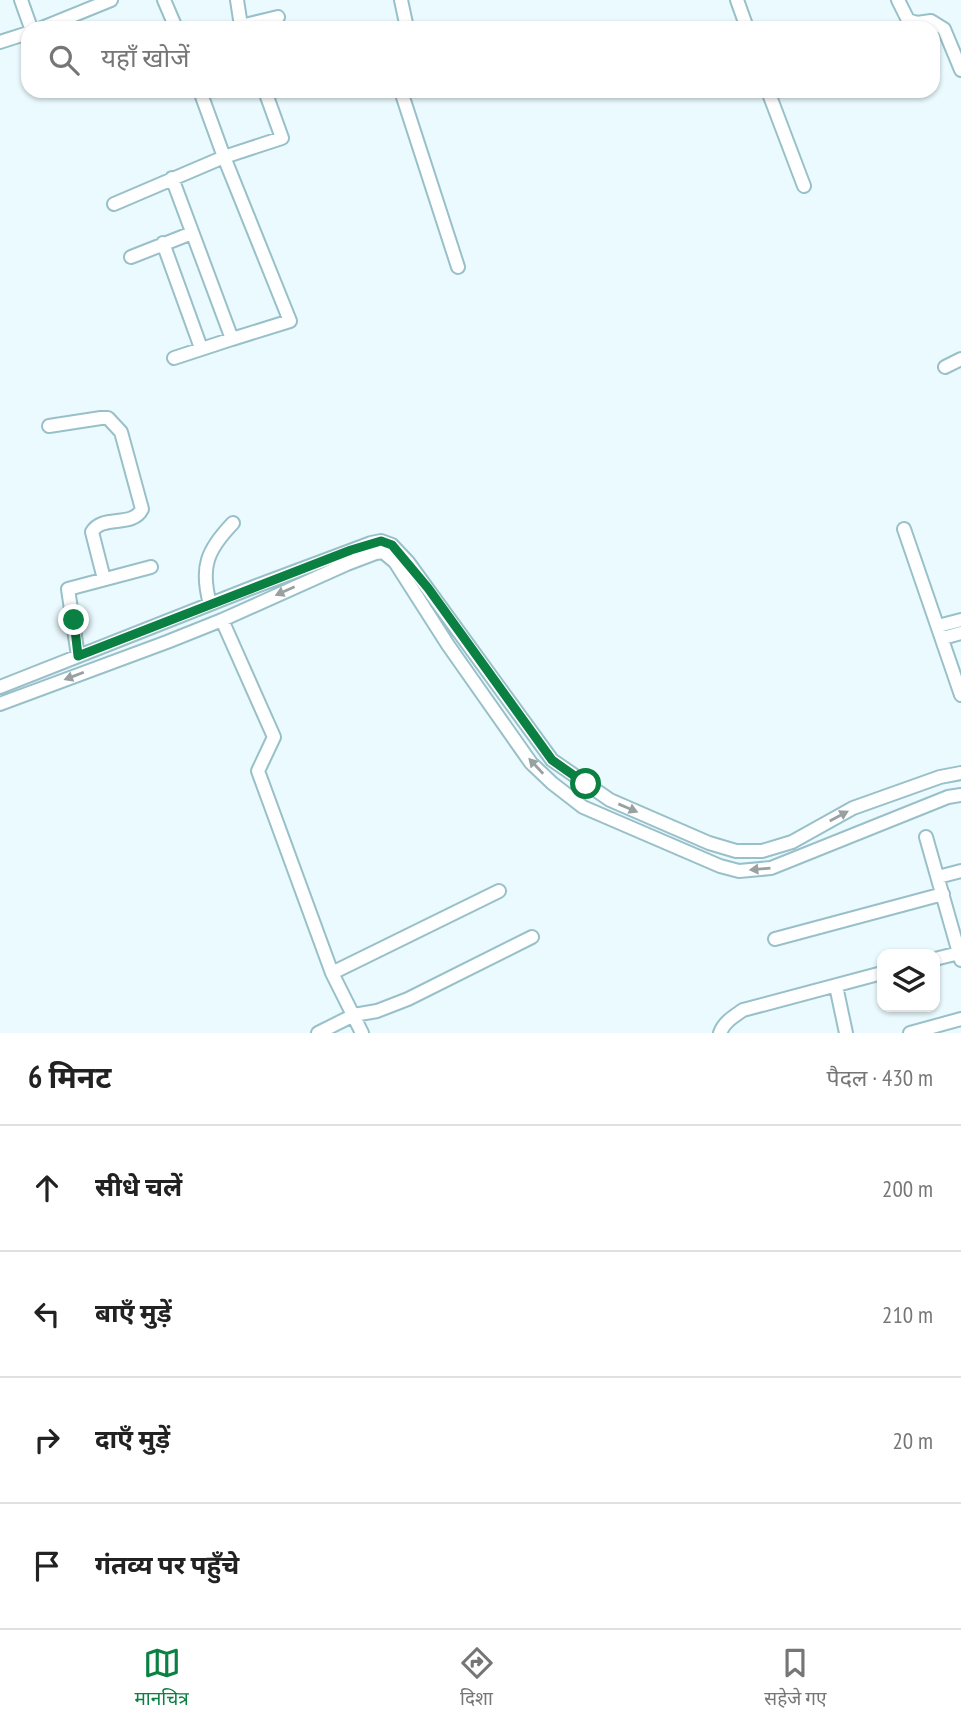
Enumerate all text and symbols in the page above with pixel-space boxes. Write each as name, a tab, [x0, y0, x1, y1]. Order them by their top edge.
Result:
search box	[21, 21, 940, 98]
icon: search	[45, 41, 83, 79]
text: यहाँ खोजें	[101, 41, 189, 74]
one-way arrow	[275, 585, 295, 597]
route end	[58, 604, 89, 635]
one-way arrow	[63, 671, 84, 682]
one-way arrow	[528, 758, 544, 775]
route start	[570, 768, 601, 799]
one-way arrow	[618, 803, 639, 814]
one-way arrow	[830, 810, 849, 822]
one-way arrow	[748, 864, 770, 875]
map controls	[877, 949, 940, 1012]
button: layers	[877, 949, 940, 1012]
text: 6 मिनट	[28, 1057, 111, 1096]
text: पैदल · 430 m	[827, 1063, 933, 1092]
icon: ahead	[28, 1169, 66, 1207]
text: सीधे चलें	[95, 1170, 182, 1203]
text: 200 m	[882, 1174, 933, 1203]
icon: left	[28, 1295, 66, 1333]
text: बाएँ मुड़ें	[95, 1296, 172, 1329]
text: 210 m	[882, 1300, 933, 1329]
icon: right	[28, 1421, 66, 1459]
text: दाएँ मुड़ें	[95, 1422, 170, 1455]
text: 20 m	[892, 1426, 933, 1455]
icon: arrive	[28, 1547, 66, 1585]
text: गंतव्य पर पहुँचे	[95, 1548, 239, 1581]
tab: मानचित्र	[134, 1644, 189, 1713]
tab: दिशा	[458, 1644, 496, 1713]
tab: सहेजे गए	[764, 1644, 827, 1713]

